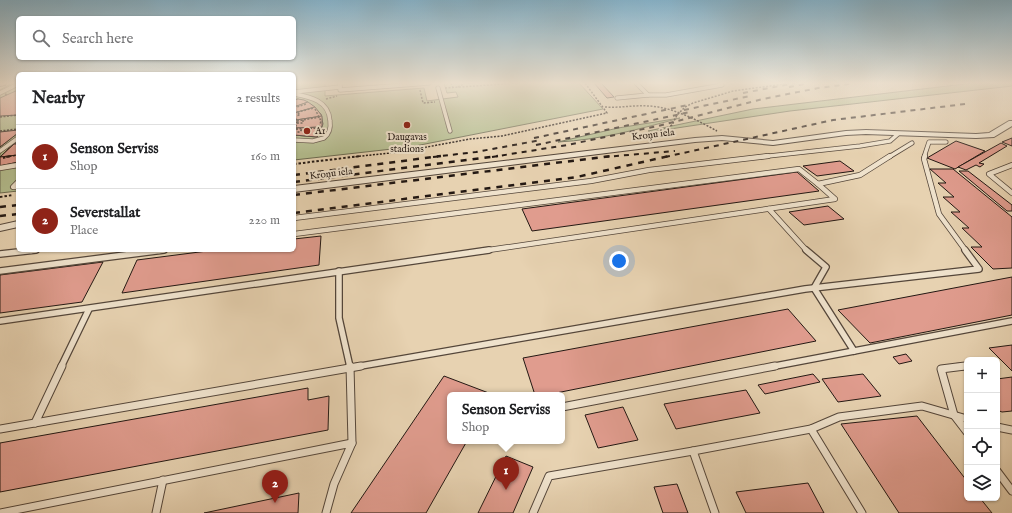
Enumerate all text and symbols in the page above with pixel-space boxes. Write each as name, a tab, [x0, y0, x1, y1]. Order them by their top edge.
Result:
search box	[16, 16, 296, 60]
icon: search	[30, 27, 52, 49]
text: Search here	[62, 29, 133, 48]
text: Nearby	[32, 88, 85, 109]
text: 2 results	[236, 90, 280, 107]
marker: Daugavas stadions	[402, 120, 412, 130]
place label: A1	[314, 125, 326, 138]
marker: A1	[302, 126, 312, 136]
street label: Kroņu iela	[631, 126, 676, 144]
place label: Daugavas stadions	[387, 131, 427, 156]
text: Senson Serviss	[70, 139, 158, 158]
text: 1	[43, 148, 47, 165]
text: 160 m	[250, 148, 280, 165]
text: Shop	[70, 158, 98, 175]
street label: Kroņu iela	[309, 165, 354, 183]
text: Severstallat	[70, 203, 140, 222]
text: 2	[42, 212, 48, 229]
text: 220 m	[249, 212, 280, 229]
text: Place	[70, 222, 98, 239]
your location	[609, 251, 629, 271]
map controls	[964, 357, 1000, 501]
button: +	[964, 357, 1000, 393]
popup	[447, 392, 565, 444]
button: −	[964, 393, 1000, 429]
text: Senson Serviss	[462, 400, 550, 419]
text: Shop	[462, 419, 489, 436]
button: locate	[964, 429, 1000, 465]
pin: 1	[493, 457, 519, 490]
button: layers	[964, 465, 1000, 501]
pin: 2	[262, 470, 288, 503]

